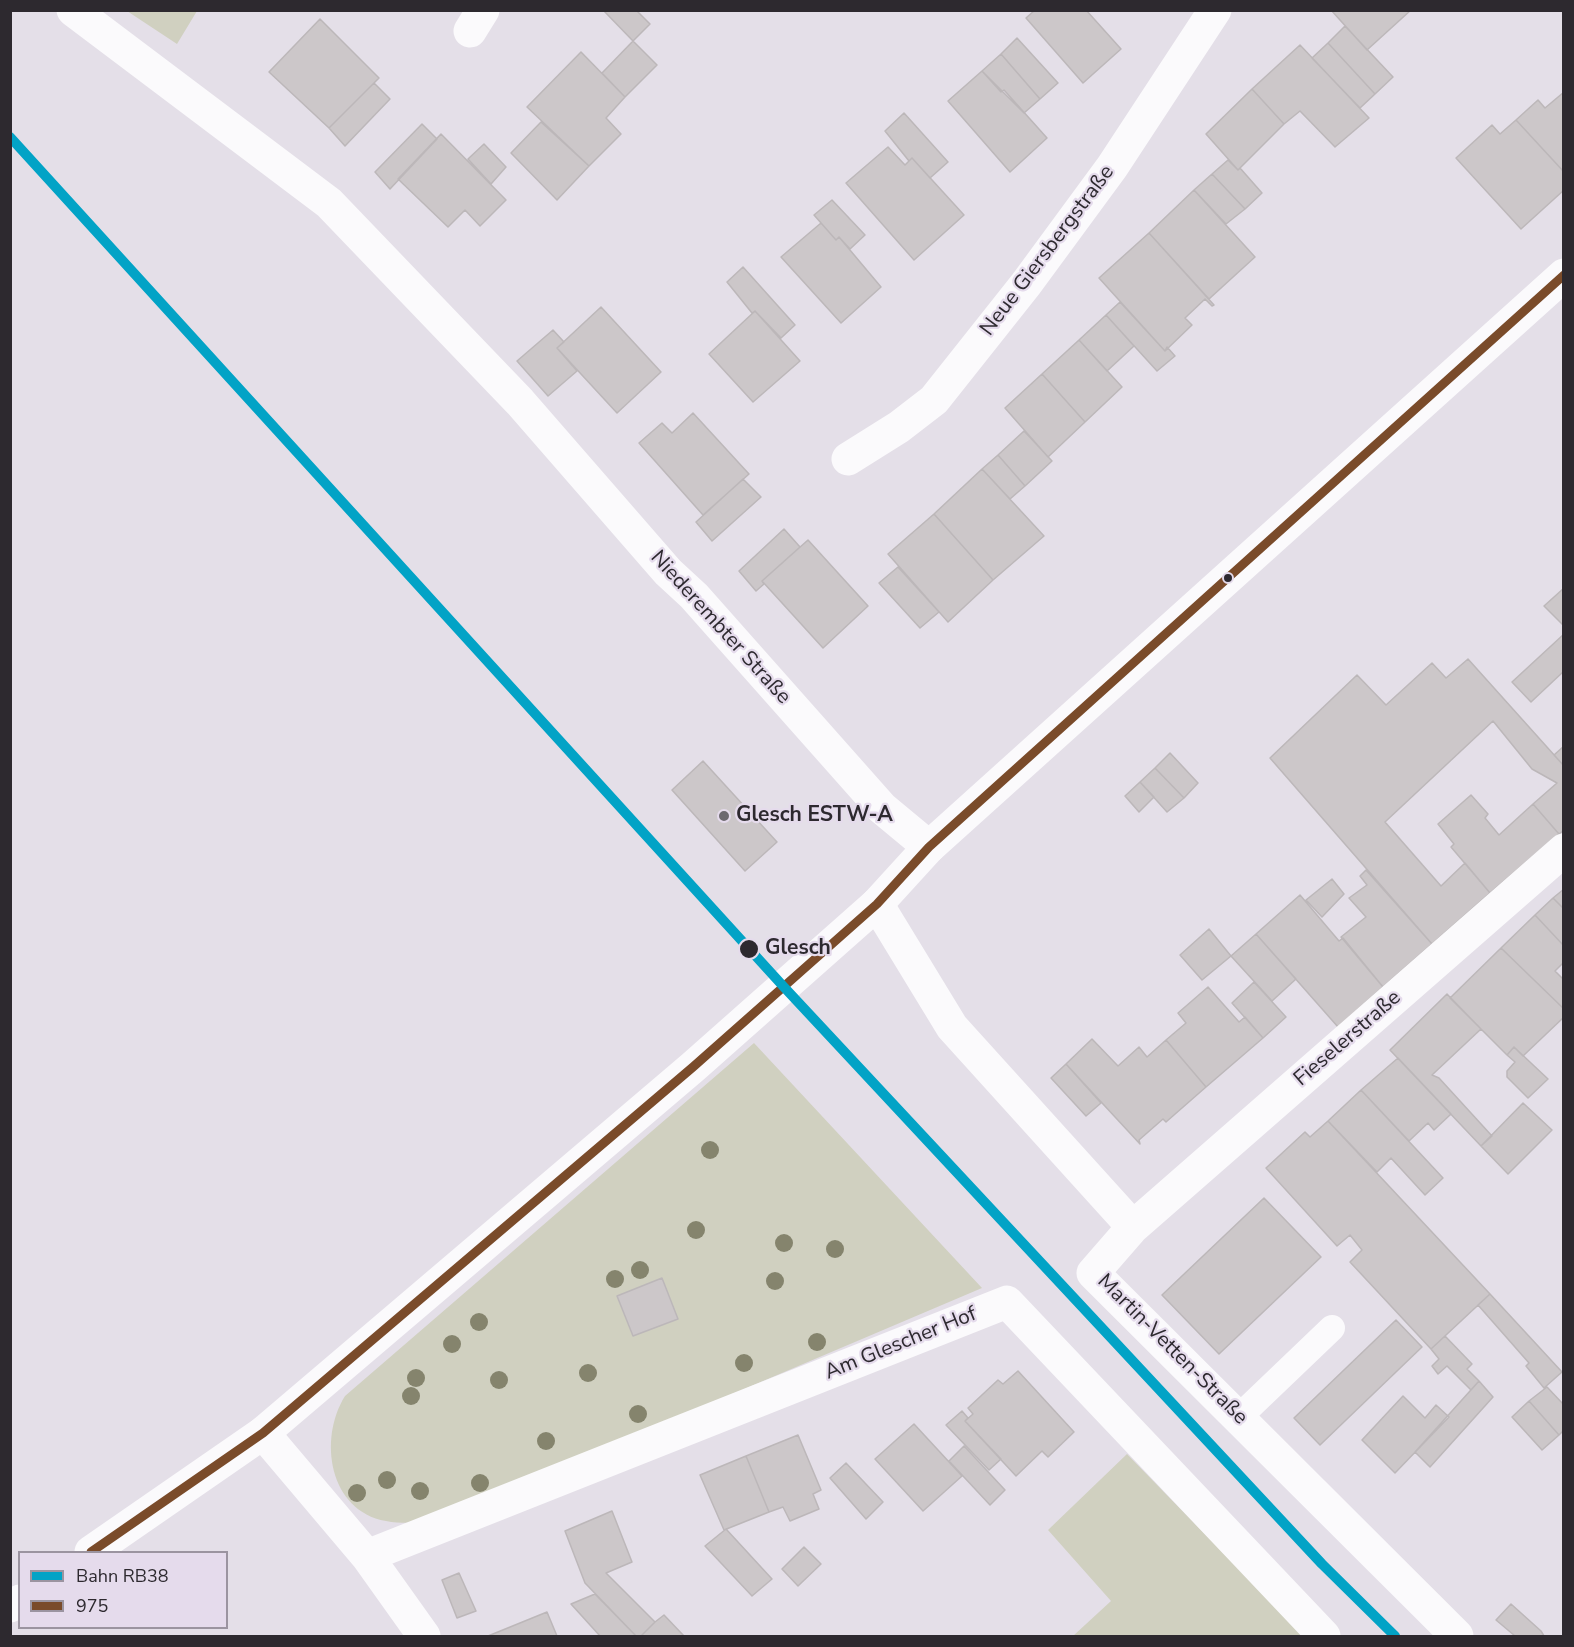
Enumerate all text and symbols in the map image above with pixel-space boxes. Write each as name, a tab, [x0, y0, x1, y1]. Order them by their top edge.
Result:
street label: Neue Giersbergstraße	[976, 161, 1120, 341]
street label: Niederembter Straße	[644, 546, 796, 710]
unlabelled marker	[1222, 572, 1234, 584]
place label: Glesch ESTW-A	[736, 803, 893, 829]
marker: Glesch ESTW-A	[717, 809, 731, 823]
place label: Glesch	[765, 936, 831, 962]
marker: Glesch	[738, 938, 760, 960]
street label: Fieselerstraße	[1289, 986, 1407, 1092]
street label: Martin-Vetten-Straße	[1092, 1270, 1252, 1430]
street label: Am Glescher Hof	[821, 1302, 981, 1386]
legend	[18, 1551, 228, 1629]
text: Bahn RB38	[76, 1564, 169, 1588]
text: 975	[76, 1594, 108, 1618]

